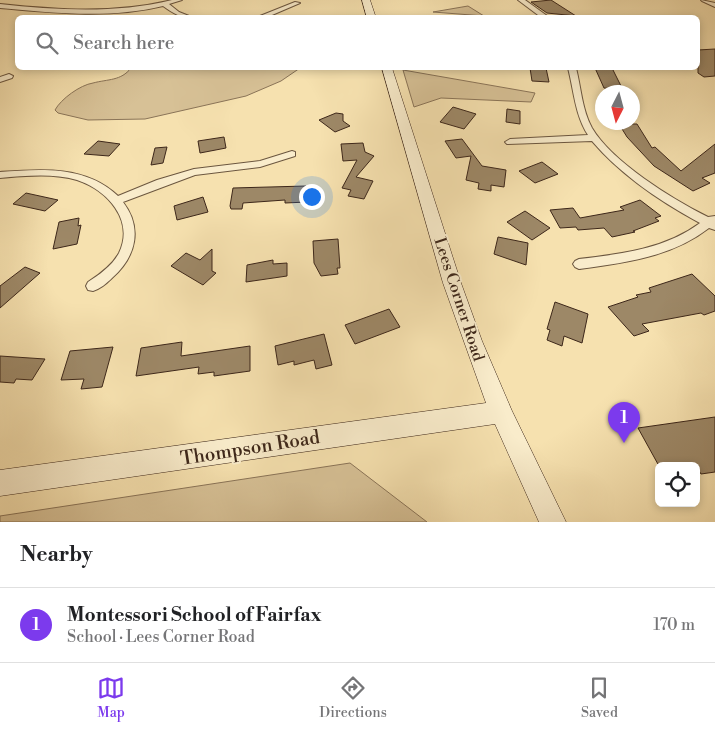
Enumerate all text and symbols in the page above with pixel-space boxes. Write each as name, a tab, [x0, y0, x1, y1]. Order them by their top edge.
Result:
search box	[15, 15, 700, 70]
icon: search	[33, 29, 61, 57]
text: Search here	[73, 31, 174, 55]
north arrow	[595, 85, 640, 130]
your location	[299, 184, 325, 210]
street label: Lees Corner Road	[430, 235, 489, 364]
pin: 1	[608, 402, 640, 443]
street label: Thompson Road	[179, 425, 322, 471]
map controls	[655, 462, 700, 507]
button: locate	[655, 462, 700, 507]
text: Nearby	[20, 542, 93, 568]
text: Montessori School of Fairfax	[67, 603, 322, 627]
text: 1	[32, 615, 40, 635]
text: 170 m	[653, 615, 695, 635]
text: School · Lees Corner Road	[67, 627, 255, 647]
tab: Map	[97, 674, 125, 722]
tab: Directions	[319, 674, 387, 722]
tab: Saved	[581, 674, 618, 722]

